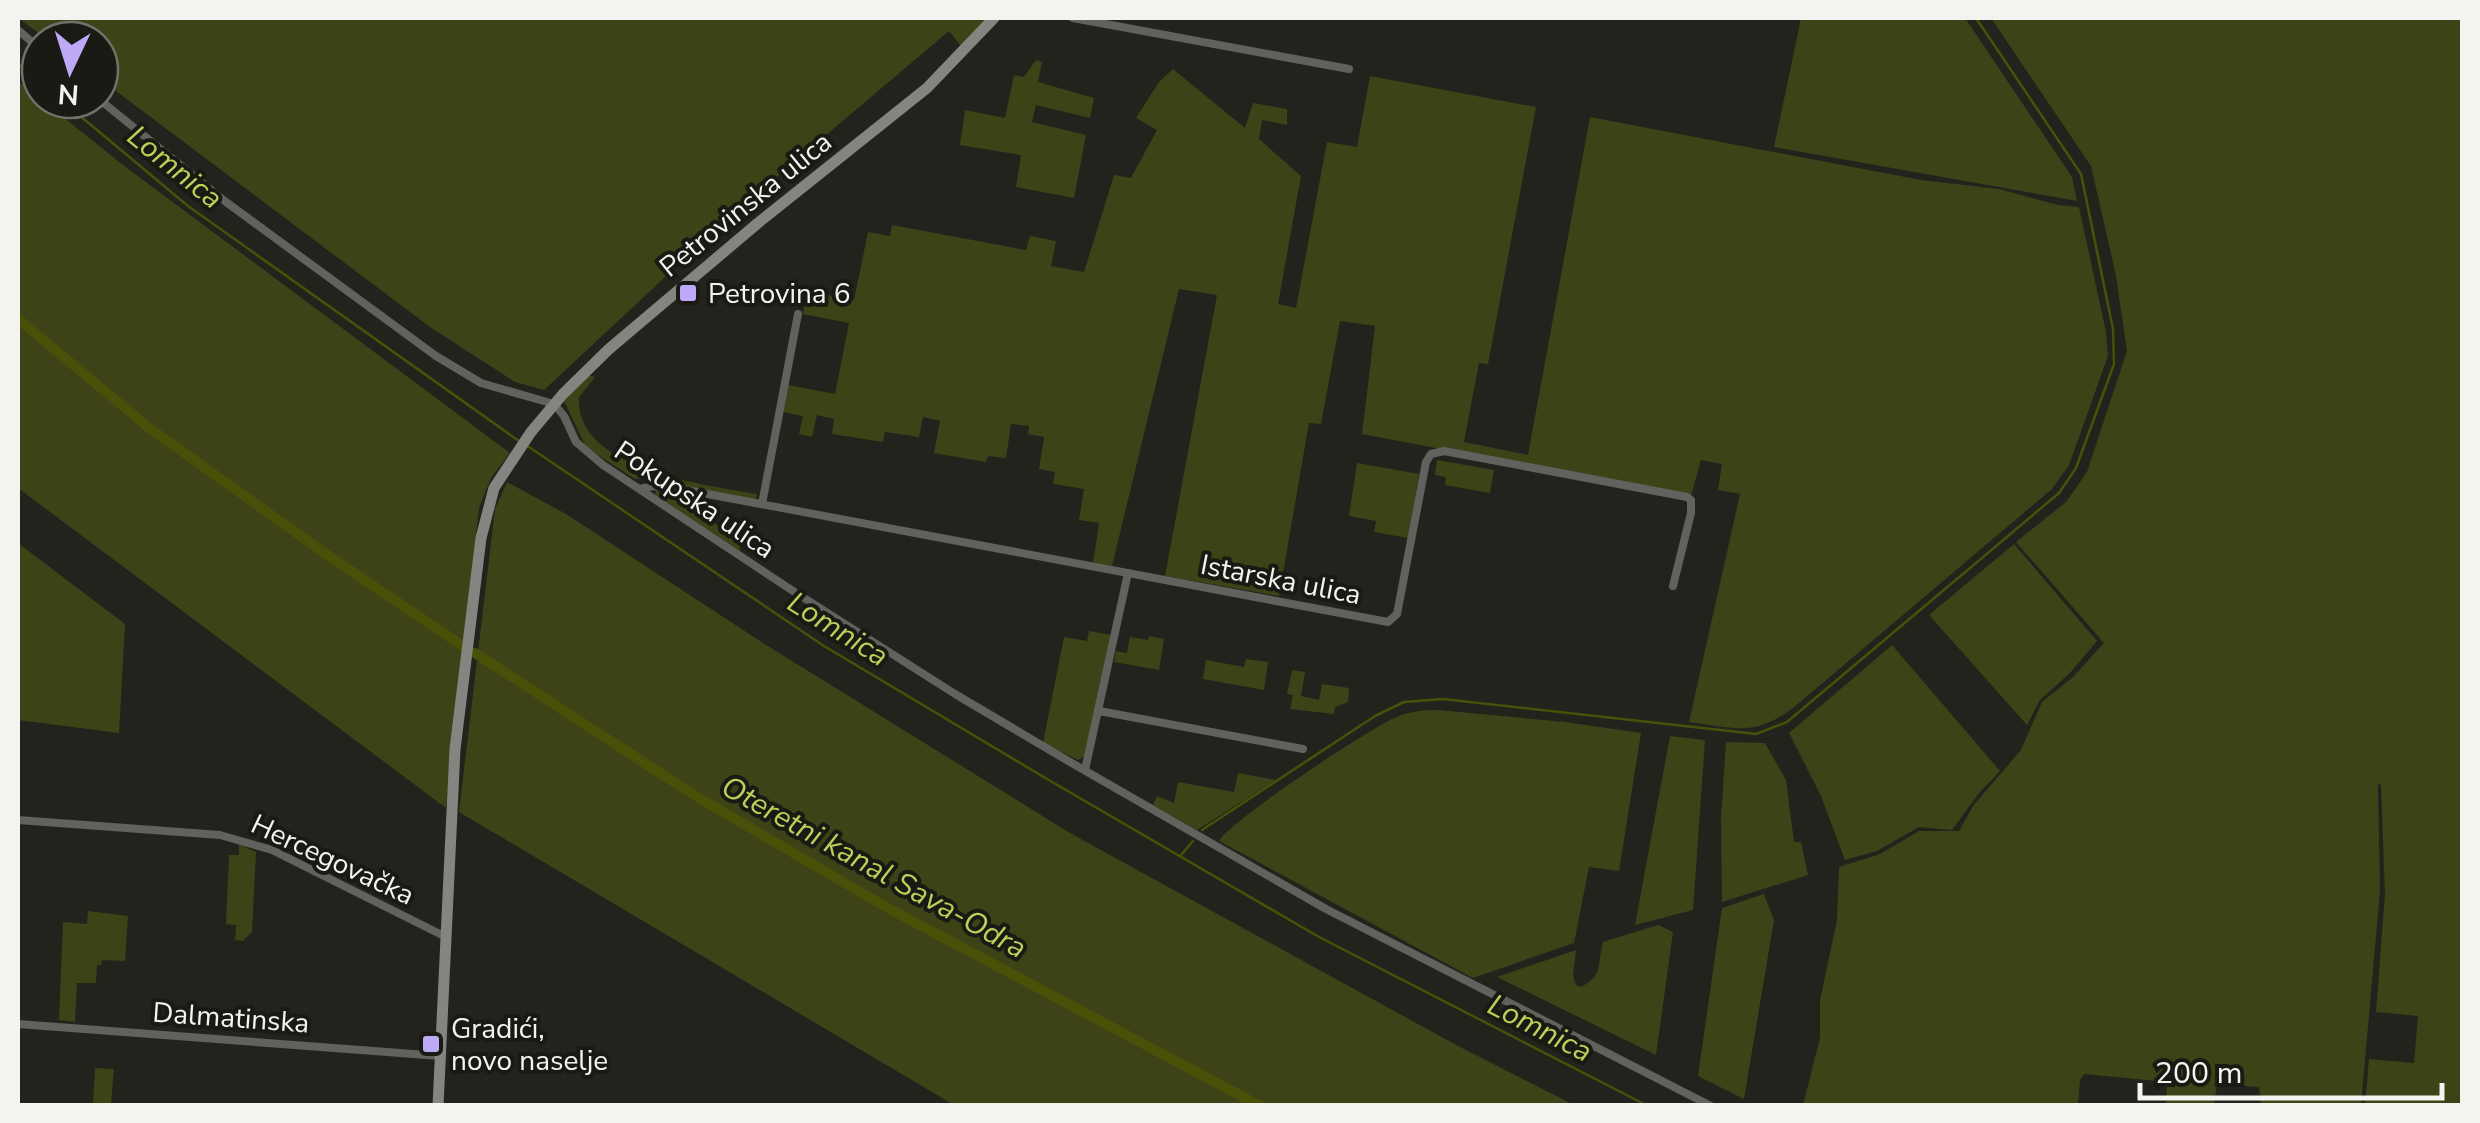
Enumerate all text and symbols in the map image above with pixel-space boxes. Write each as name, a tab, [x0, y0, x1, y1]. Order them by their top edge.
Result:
north arrow	[20, 20, 120, 120]
text: N	[57, 74, 80, 114]
water label: Lomnica	[118, 116, 231, 219]
street label: Petrovinska ulica	[652, 124, 840, 286]
place label: Petrovina 6	[708, 275, 851, 313]
marker: Petrovina 6	[677, 282, 699, 304]
street label: Pokupska ulica	[607, 432, 782, 568]
street label: Istarska ulica	[1197, 546, 1364, 614]
water label: Lomnica	[779, 582, 896, 677]
water label: Oteretni kanal Sava-Odra	[714, 766, 1034, 969]
street label: Hercegovačka	[245, 805, 420, 914]
water label: Lomnica	[1480, 985, 1599, 1072]
street label: Dalmatinska	[151, 994, 311, 1042]
place label: Gradići, novo naselje	[451, 1010, 608, 1080]
marker: Gradići, novo naselje	[420, 1033, 442, 1055]
scale bar	[2140, 1038, 2442, 1100]
text: 200 m	[2155, 1053, 2242, 1094]

